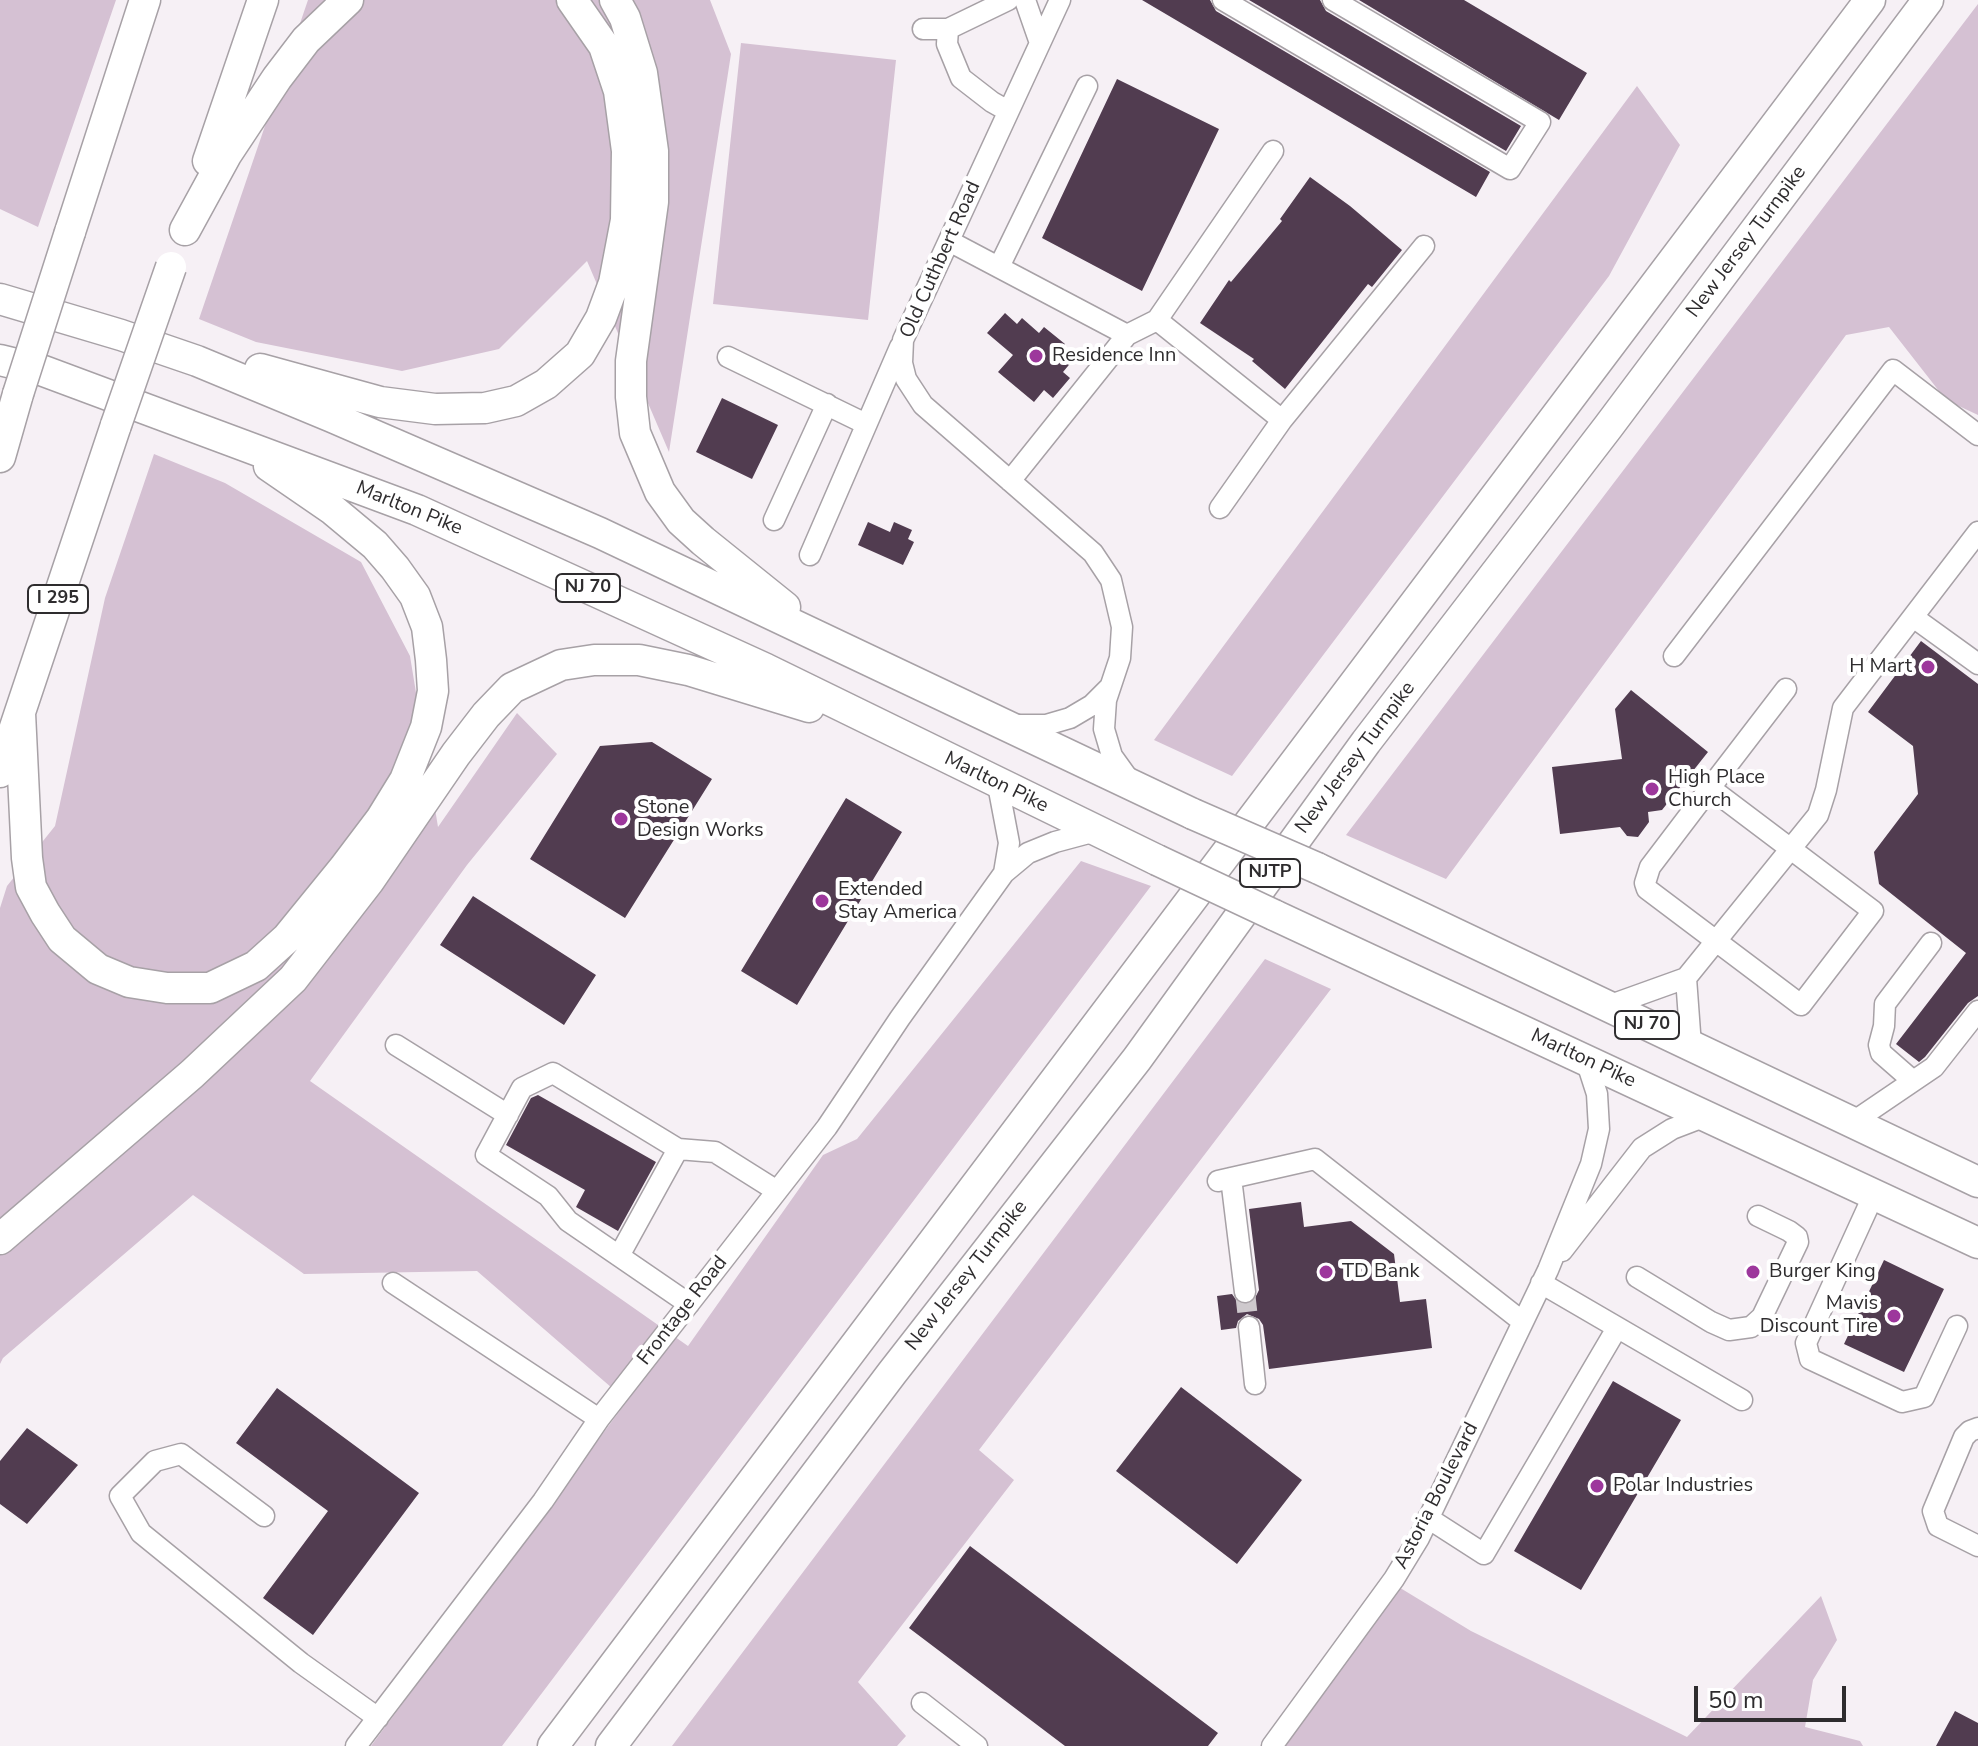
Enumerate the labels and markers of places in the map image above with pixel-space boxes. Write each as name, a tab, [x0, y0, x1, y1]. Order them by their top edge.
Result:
place label: Residence Inn	[1052, 344, 1176, 368]
marker: Residence Inn	[1027, 347, 1045, 365]
place label: H Mart	[1849, 655, 1912, 679]
marker: H Mart	[1919, 658, 1937, 676]
place label: High Place Church	[1668, 766, 1765, 813]
marker: High Place Church	[1643, 780, 1661, 798]
place label: Stone Design Works	[637, 796, 764, 843]
marker: Stone Design Works	[612, 810, 630, 828]
place label: Extended Stay America	[838, 878, 957, 925]
marker: Extended Stay America	[813, 892, 831, 910]
place label: TD Bank	[1342, 1260, 1419, 1284]
place label: Burger King	[1769, 1260, 1876, 1284]
marker: TD Bank	[1317, 1263, 1335, 1281]
marker: Burger King	[1744, 1263, 1762, 1281]
place label: Mavis Discount Tire	[1760, 1292, 1878, 1339]
marker: Mavis Discount Tire	[1885, 1307, 1903, 1325]
place label: Polar Industries	[1613, 1474, 1753, 1498]
marker: Polar Industries	[1588, 1477, 1606, 1495]

